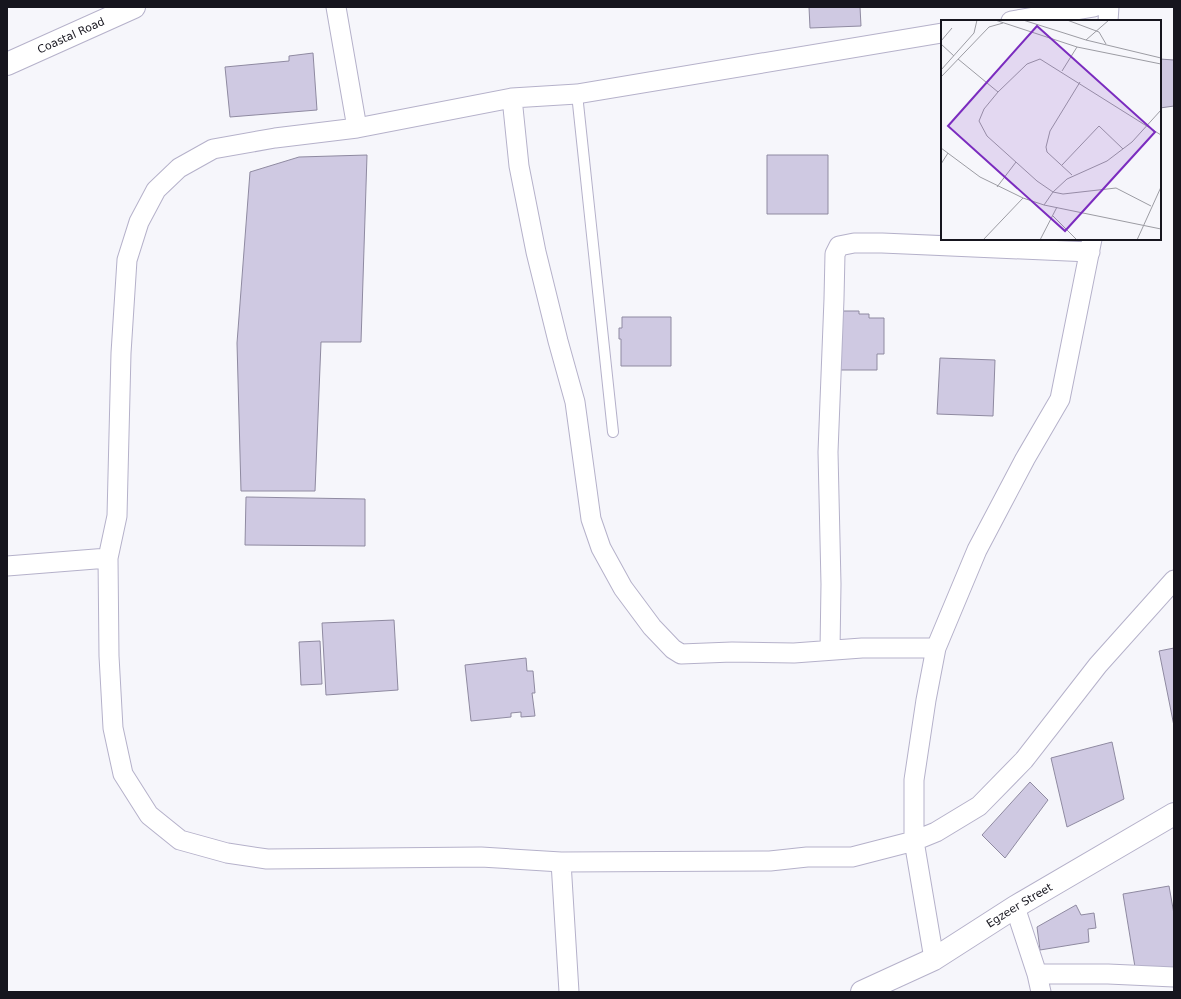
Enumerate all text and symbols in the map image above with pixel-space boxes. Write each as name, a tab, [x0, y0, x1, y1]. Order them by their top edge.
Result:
street label: Coastal Road	[35, 15, 106, 56]
inset map	[941, 20, 1161, 240]
street label: Egzeer Street	[984, 880, 1055, 930]

